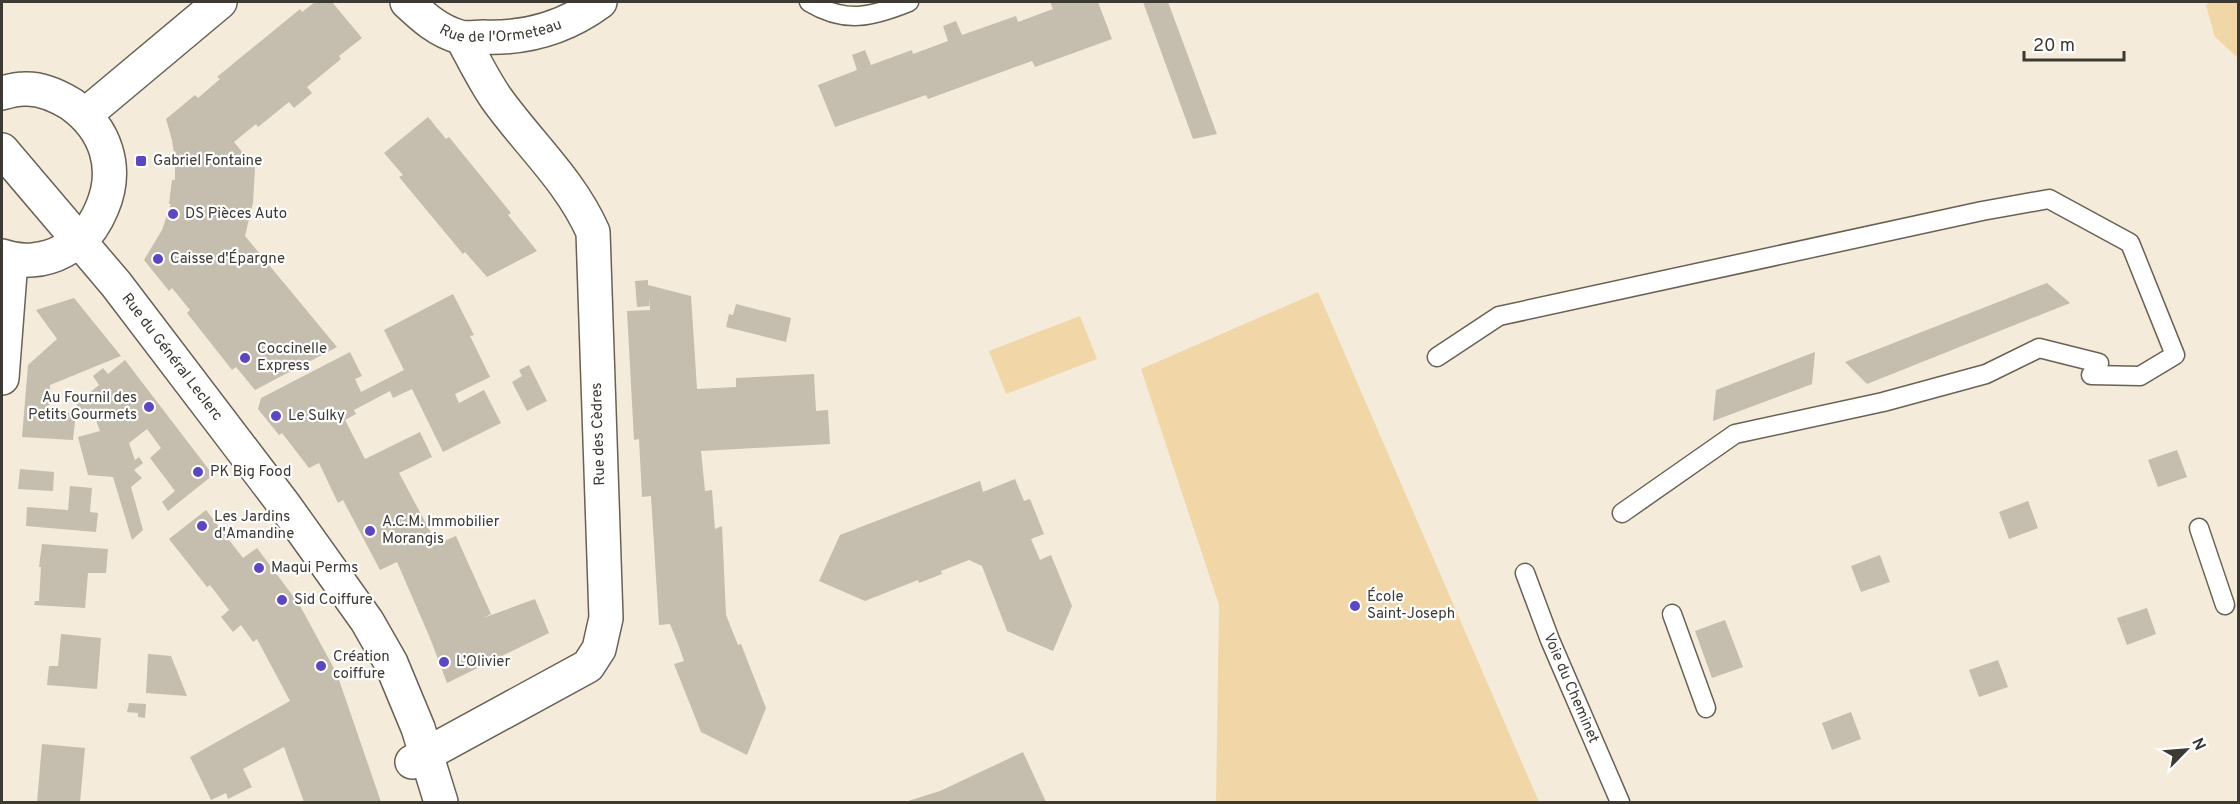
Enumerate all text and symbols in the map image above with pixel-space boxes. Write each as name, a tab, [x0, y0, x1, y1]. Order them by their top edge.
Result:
street label: Rue de l'Ormeteau	[436, 15, 565, 47]
scale bar	[2024, 24, 2124, 62]
text: 20 m	[2033, 35, 2075, 58]
place label: Gabriel Fontaine	[153, 152, 262, 171]
marker: Gabriel Fontaine	[134, 154, 148, 168]
place label: DS Pièces Auto	[185, 205, 287, 224]
marker: DS Pièces Auto	[166, 207, 180, 221]
place label: Caisse d'Épargne	[170, 249, 285, 269]
marker: Caisse d'Épargne	[151, 252, 165, 266]
street label: Rue du Général Leclerc	[117, 290, 226, 425]
place label: Coccinelle Express	[257, 340, 327, 376]
marker: Coccinelle Express	[238, 351, 252, 365]
street label: Rue des Cèdres	[588, 382, 610, 486]
place label: Au Fournil des Petits Gourmets	[28, 389, 137, 425]
marker: Au Fournil des Petits Gourmets	[142, 400, 156, 414]
place label: Le Sulky	[288, 407, 345, 426]
marker: Le Sulky	[269, 409, 283, 423]
place label: PK Big Food	[210, 463, 291, 482]
marker: PK Big Food	[191, 465, 205, 479]
place label: Les Jardins d'Amandine	[214, 508, 294, 544]
place label: A.C.M. Immobilier Morangis	[382, 513, 500, 549]
marker: Les Jardins d'Amandine	[195, 519, 209, 533]
marker: A.C.M. Immobilier Morangis	[363, 524, 377, 538]
place label: Maqui Perms	[271, 559, 358, 578]
marker: Maqui Perms	[252, 561, 266, 575]
place label: École Saint-Joseph	[1367, 587, 1455, 624]
place label: Sid Coiffure	[294, 591, 373, 610]
marker: Sid Coiffure	[275, 593, 289, 607]
marker: École Saint-Joseph	[1348, 599, 1362, 613]
street label: Voie du Cheminet	[1539, 631, 1603, 746]
place label: Création coiffure	[333, 648, 390, 684]
place label: L’Olivier	[456, 653, 510, 672]
marker: L’Olivier	[437, 655, 451, 669]
marker: Création coiffure	[314, 659, 328, 673]
north arrow	[2156, 720, 2216, 780]
text: N	[2186, 735, 2209, 754]

